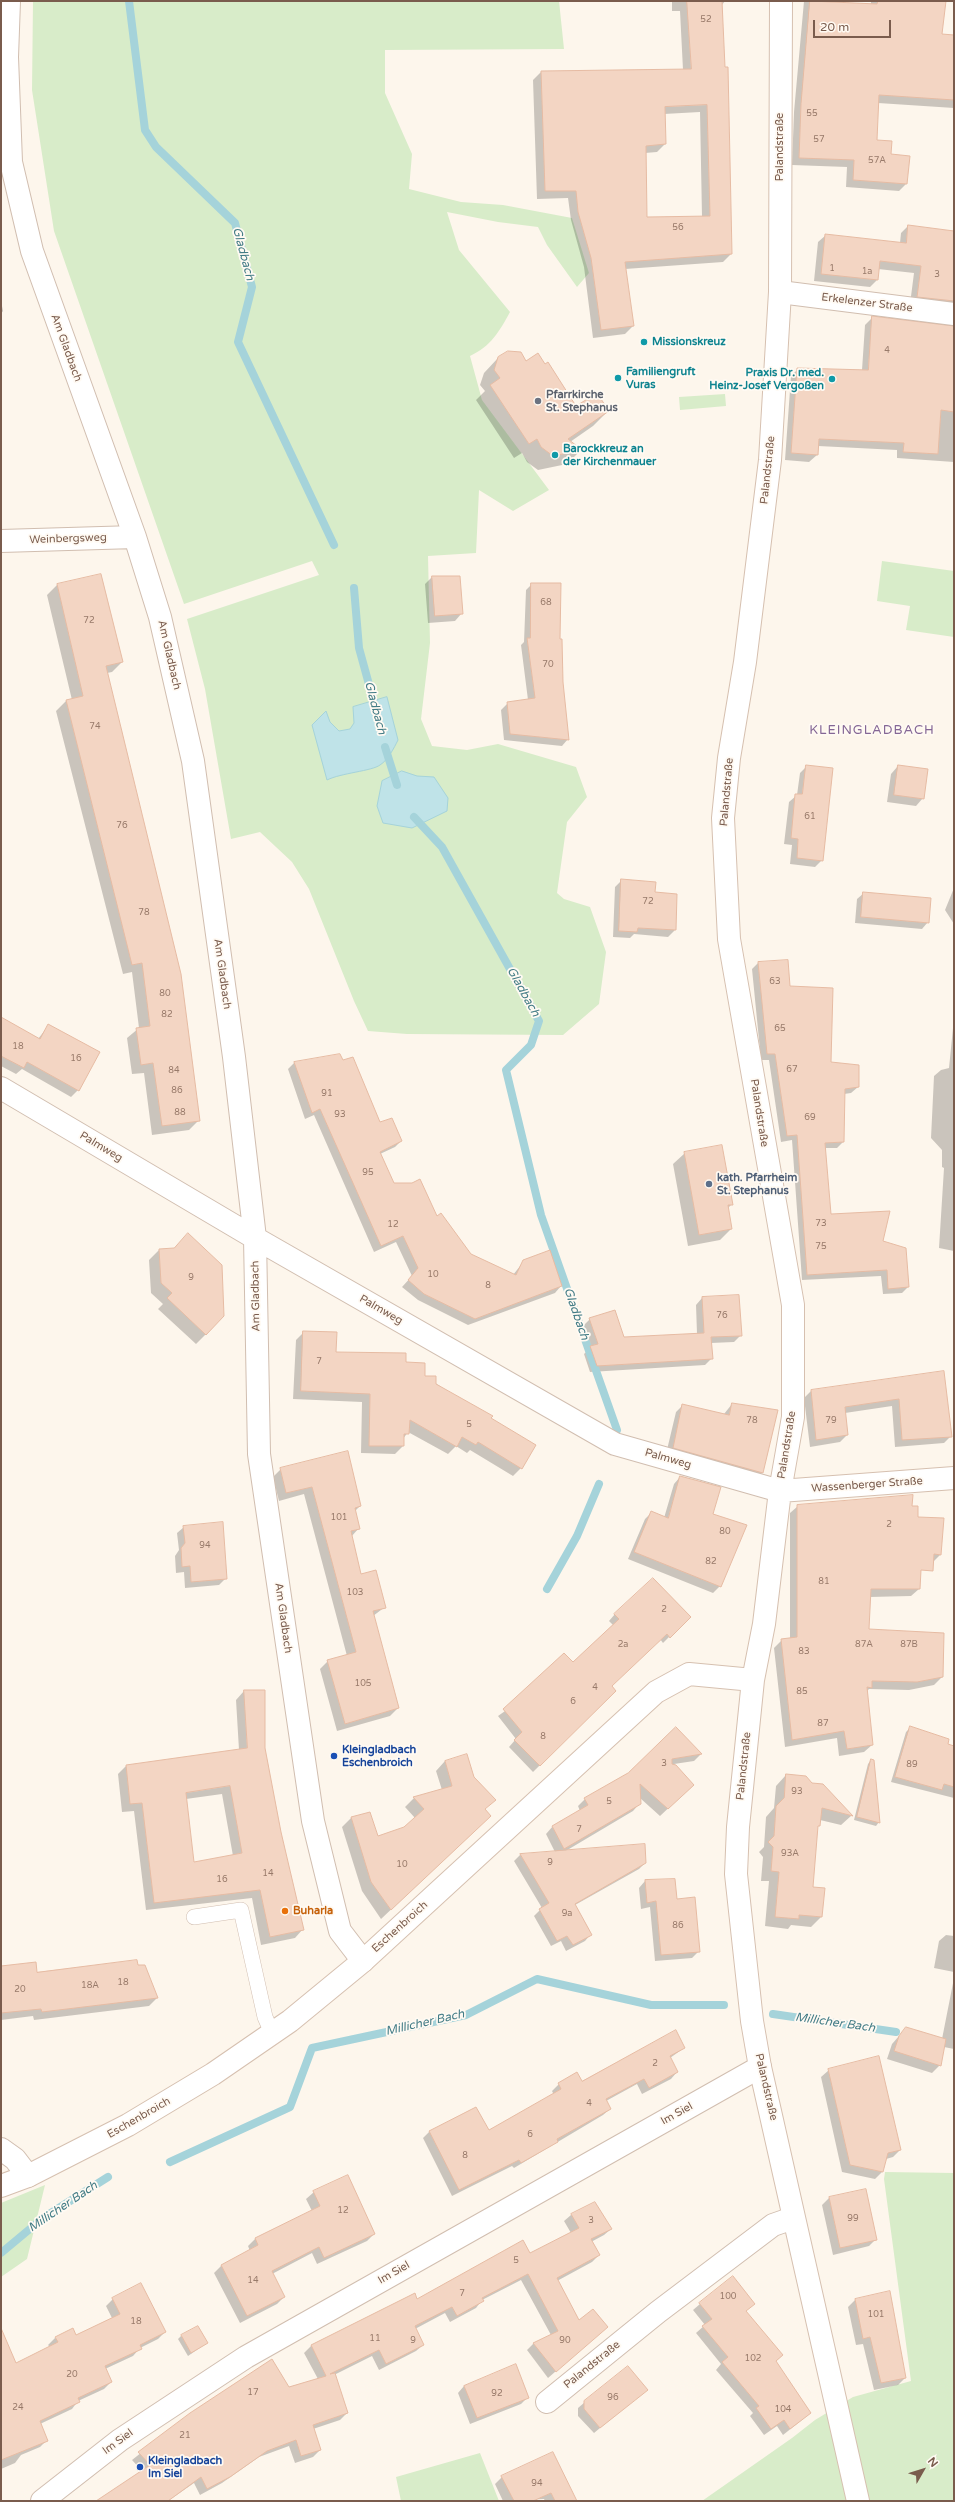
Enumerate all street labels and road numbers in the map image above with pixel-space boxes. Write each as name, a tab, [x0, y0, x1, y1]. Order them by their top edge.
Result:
street label: Palandstraße	[773, 113, 787, 181]
street label: Erkelenzer Straße	[821, 291, 913, 315]
street label: Am Gladbach	[48, 312, 84, 384]
street label: Palandstraße	[758, 435, 778, 505]
street label: Weinbergsweg	[29, 531, 107, 547]
street label: Am Gladbach	[155, 619, 183, 691]
street label: Palandstraße	[717, 757, 737, 827]
street label: Am Gladbach	[211, 938, 233, 1010]
street label: Palandstraße	[747, 1078, 771, 1148]
street label: Palmweg	[77, 1129, 125, 1165]
street label: Am Gladbach	[249, 1260, 263, 1332]
street label: Palmweg	[357, 1292, 405, 1328]
street label: Palandstraße	[775, 1410, 799, 1480]
street label: Palmweg	[643, 1446, 693, 1472]
street label: Wassenberger Straße	[811, 1475, 923, 1495]
street label: Am Gladbach	[272, 1582, 294, 1654]
street label: Palandstraße	[734, 1731, 754, 1801]
street label: Eschenbroich	[369, 1898, 431, 1956]
street label: Palandstraße	[752, 2052, 780, 2122]
street label: Eschenbroich	[105, 2095, 173, 2141]
street label: Im Siel	[659, 2100, 695, 2128]
street label: Im Siel	[376, 2259, 412, 2287]
street label: Palandstraße	[561, 2338, 623, 2392]
street label: Im Siel	[100, 2427, 136, 2457]

